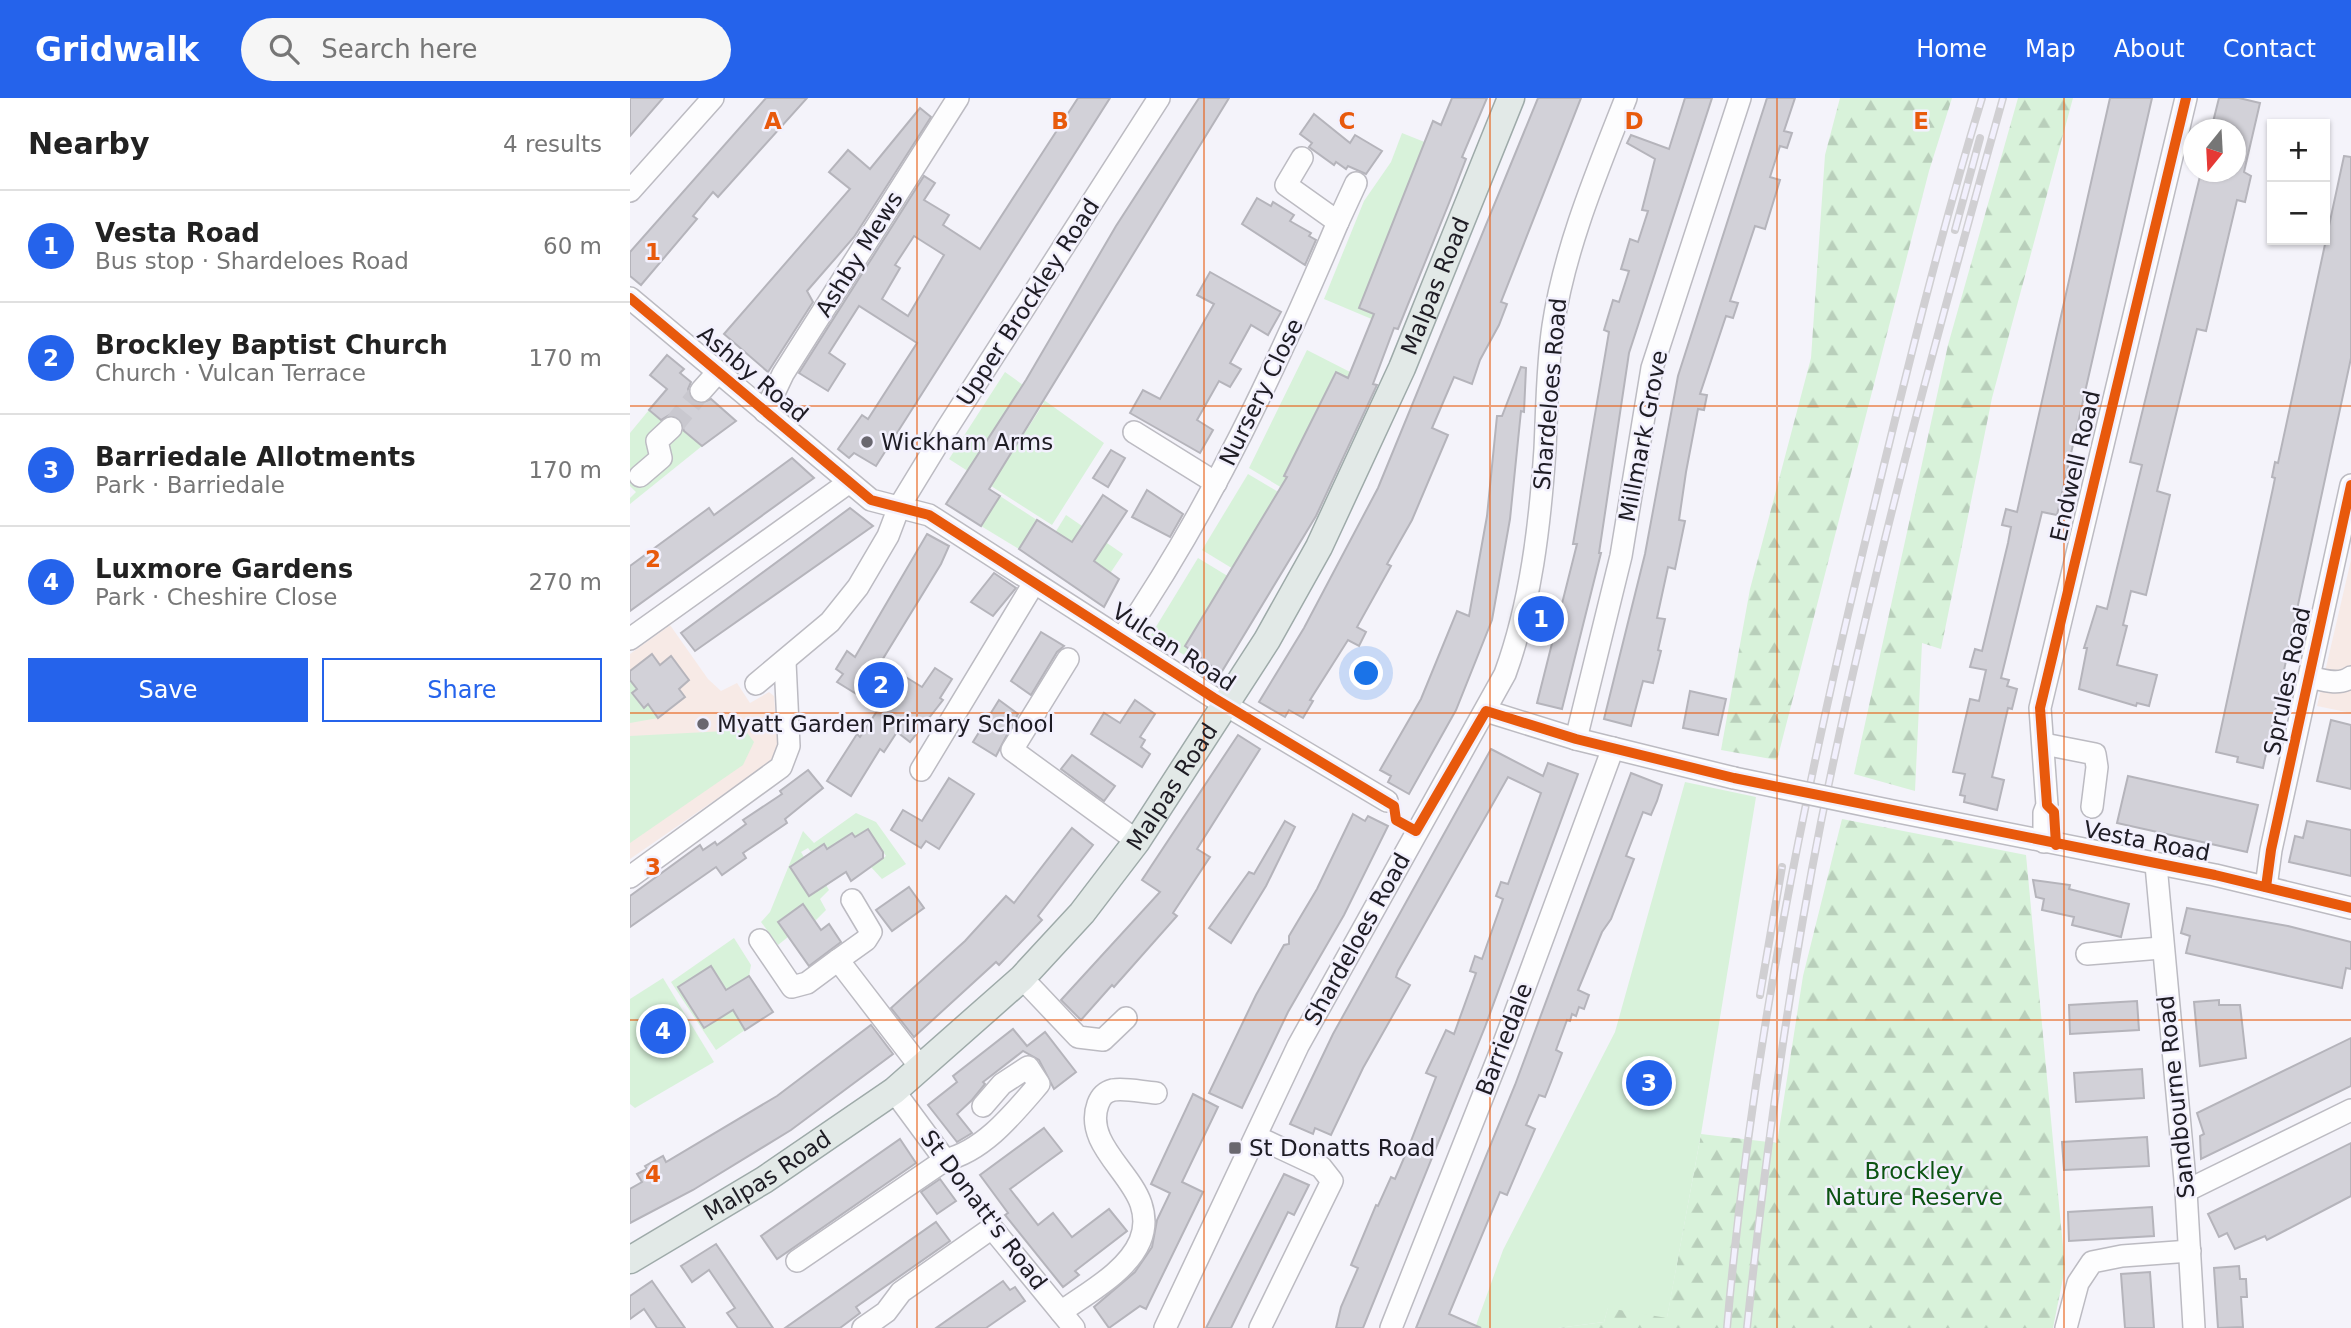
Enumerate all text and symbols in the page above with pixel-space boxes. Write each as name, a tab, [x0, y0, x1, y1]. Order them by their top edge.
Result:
search box	[241, 18, 731, 81]
text: Gridwalk	[35, 30, 199, 69]
icon: search	[265, 30, 303, 68]
text: Search here	[321, 34, 478, 64]
text: Home	[1916, 35, 1987, 63]
text: Map	[2025, 35, 2076, 63]
text: About	[2114, 35, 2185, 63]
text: Contact	[2223, 35, 2316, 63]
text: A	[764, 108, 782, 134]
text: B	[1051, 108, 1069, 134]
text: C	[1339, 108, 1355, 134]
text: D	[1624, 108, 1644, 134]
text: E	[1913, 108, 1929, 134]
north arrow	[2183, 119, 2246, 182]
map controls	[2267, 119, 2330, 245]
button: +	[2267, 119, 2330, 182]
text: Nearby	[28, 126, 150, 161]
text: 4 results	[503, 131, 602, 157]
button: −	[2267, 182, 2330, 245]
street label: Ashby Mews	[810, 187, 908, 321]
street label: Upper Brockley Road	[951, 194, 1105, 410]
street label: Malpas Road	[1396, 213, 1474, 359]
text: Vesta Road	[95, 218, 260, 248]
text: 1	[43, 233, 59, 259]
text: 60 m	[543, 233, 602, 259]
text: 1	[645, 239, 661, 265]
text: Bus stop · Shardeloes Road	[95, 248, 409, 274]
street label: Shardeloes Road	[1529, 297, 1571, 491]
street label: Nursery Close	[1214, 314, 1308, 470]
street label: Ashby Road	[693, 320, 813, 428]
text: Brockley Baptist Church	[95, 330, 448, 360]
text: 2	[43, 345, 59, 371]
text: 170 m	[528, 345, 602, 371]
street label: Millmark Grove	[1614, 348, 1672, 524]
text: Church · Vulcan Terrace	[95, 360, 366, 386]
street label: Endwell Road	[2045, 388, 2105, 544]
place label: Wickham Arms	[881, 429, 1053, 455]
marker: Wickham Arms	[859, 434, 875, 450]
text: Barriedale Allotments	[95, 442, 416, 472]
text: 3	[43, 457, 59, 483]
text: 170 m	[528, 457, 602, 483]
text: Park · Barriedale	[95, 472, 285, 498]
text: 2	[645, 546, 661, 572]
text: Luxmore Gardens	[95, 554, 353, 584]
text: 4	[43, 569, 59, 595]
text: 270 m	[528, 569, 602, 595]
text: Park · Cheshire Close	[95, 584, 337, 610]
pin: 1	[1518, 593, 1564, 645]
street label: Vulcan Road	[1108, 598, 1240, 696]
street label: Sprules Road	[2259, 605, 2315, 757]
your location	[1349, 656, 1383, 690]
button: Save	[28, 658, 308, 722]
button: Share	[322, 658, 602, 722]
pin: 2	[858, 659, 904, 711]
place label: Myatt Garden Primary School	[717, 711, 1054, 737]
marker: Myatt Garden Primary School	[695, 716, 711, 732]
street label: Malpas Road	[1121, 718, 1223, 855]
street label: Vesta Road	[2082, 816, 2212, 866]
street label: Shardeloes Road	[1299, 848, 1415, 1030]
text: 3	[645, 854, 661, 880]
street label: Barriedale	[1471, 979, 1537, 1099]
street label: Sandbourne Road	[2152, 994, 2200, 1200]
pin: 4	[640, 1005, 686, 1057]
pin: 3	[1626, 1057, 1672, 1109]
street label: Malpas Road	[699, 1125, 836, 1226]
street label: St Donatt's Road	[916, 1125, 1052, 1295]
place label: St Donatts Road	[1249, 1135, 1435, 1161]
marker: St Donatts Road	[1227, 1140, 1243, 1156]
park label: Brockley Nature Reserve	[1825, 1158, 2003, 1210]
text: 4	[645, 1161, 661, 1187]

